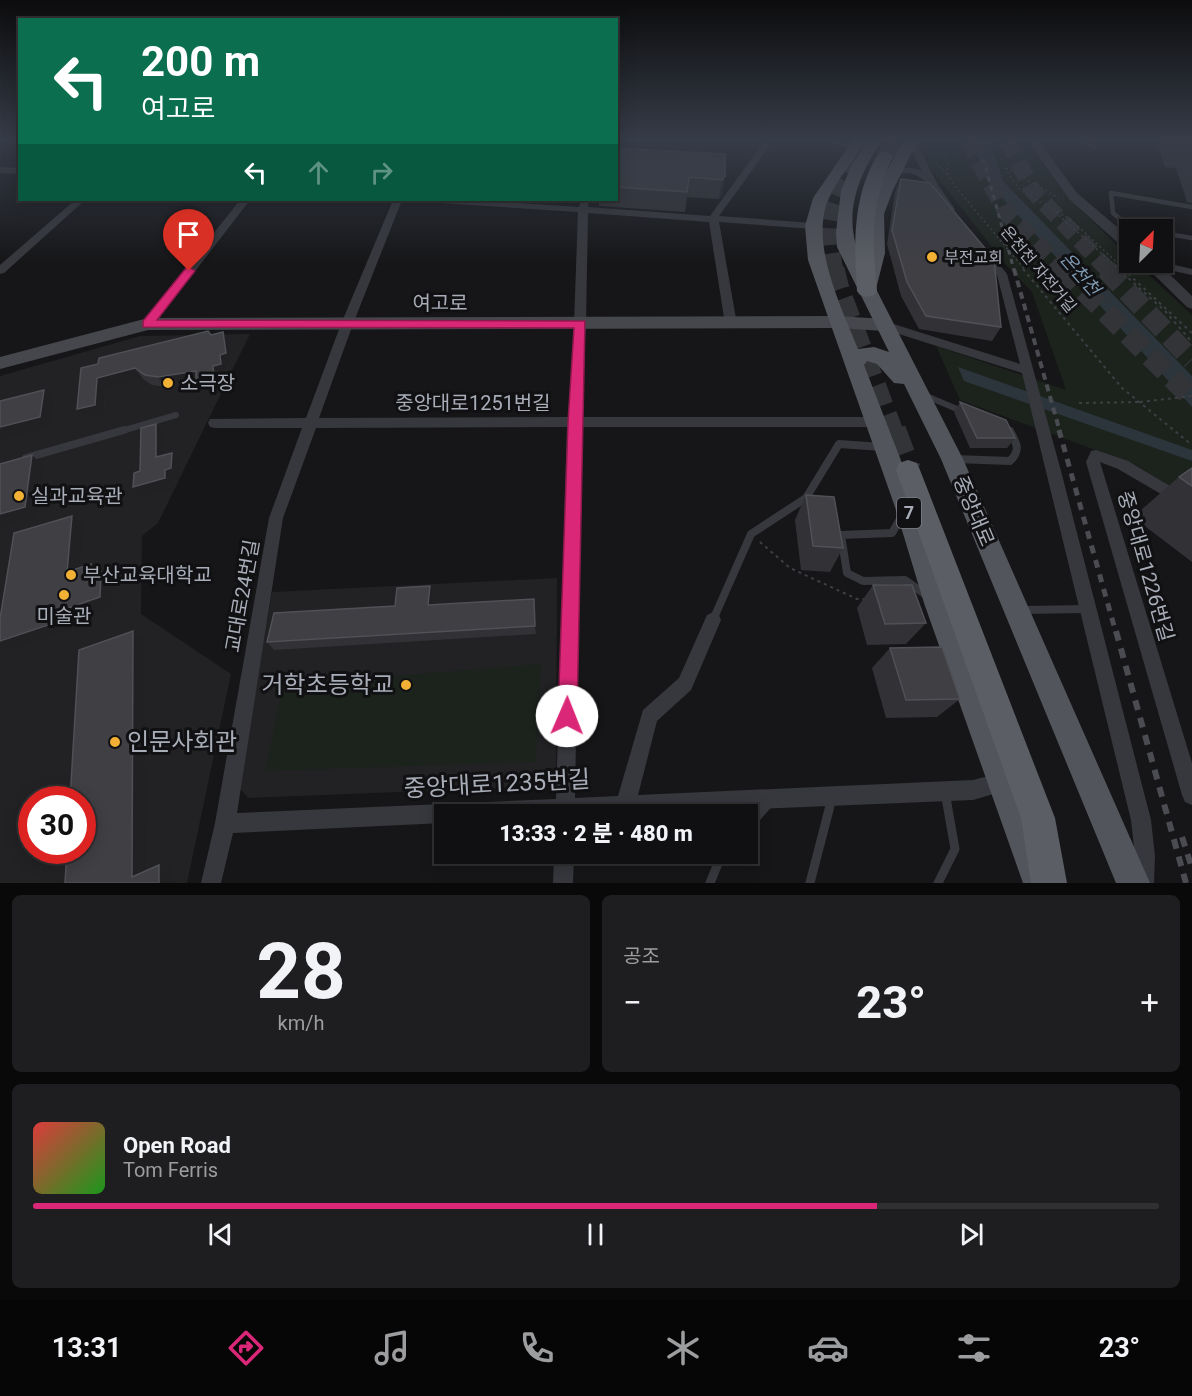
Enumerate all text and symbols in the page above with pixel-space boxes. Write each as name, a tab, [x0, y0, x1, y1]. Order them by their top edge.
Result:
text: 200 m	[141, 37, 260, 86]
icon: left	[42, 42, 120, 120]
text: 여고로	[141, 93, 216, 125]
icon: left	[239, 156, 272, 189]
icon: ahead	[302, 156, 335, 189]
icon: right	[365, 156, 398, 189]
pin	[163, 209, 214, 271]
icon: arrive	[172, 218, 205, 251]
north arrow	[1119, 219, 1173, 273]
map controls	[1119, 219, 1173, 273]
street label: 온천천 자전거길	[997, 222, 1081, 316]
place label: 부전교회	[944, 248, 1003, 267]
water label: 온천천	[1056, 248, 1104, 300]
marker: 부전교회	[925, 250, 939, 264]
street label: 여고로	[412, 291, 468, 315]
place label: 소극장	[180, 371, 235, 395]
marker: 소극장	[161, 376, 175, 390]
street label: 중앙대로1251번길	[395, 391, 551, 415]
street label: 중앙대로	[949, 472, 999, 550]
place label: 실과교육관	[31, 484, 123, 508]
street label: 중앙대로1226번길	[1113, 488, 1179, 644]
marker: 실과교육관	[12, 489, 26, 503]
road number: 7	[897, 498, 921, 528]
street label: 교대로24번길	[220, 538, 264, 654]
place label: 부산교육대학교	[83, 563, 212, 587]
marker: 부산교육대학교	[64, 568, 78, 582]
marker: 미술관	[57, 588, 71, 602]
place label: 미술관	[36, 604, 92, 628]
place label: 거학초등학교	[262, 671, 394, 699]
marker: 거학초등학교	[399, 678, 413, 692]
position arrow	[535, 684, 599, 748]
place label: 인문사회관	[127, 728, 237, 756]
marker: 인문사회관	[108, 735, 122, 749]
street label: 중앙대로1235번길	[403, 765, 591, 803]
speed limit sign: 30	[18, 786, 96, 864]
text: 13:33 · 2 분 · 480 m	[499, 821, 693, 846]
text: 28	[256, 926, 346, 1017]
text: 공조	[623, 944, 660, 968]
text: 23°	[856, 976, 926, 1029]
text: −	[623, 983, 642, 1022]
text: +	[1140, 983, 1159, 1022]
text: km/h	[278, 1011, 324, 1035]
text: Open Road	[123, 1133, 231, 1158]
text: Tom Ferris	[123, 1158, 218, 1182]
icon: previous	[204, 1218, 237, 1251]
icon: pause	[579, 1218, 612, 1251]
icon: next	[955, 1218, 988, 1251]
icon: directions	[225, 1327, 267, 1369]
icon: music	[371, 1327, 413, 1369]
icon: phone	[516, 1327, 558, 1369]
icon: climate	[662, 1327, 704, 1369]
icon: car	[807, 1327, 849, 1369]
icon: filters	[953, 1327, 995, 1369]
text: 13:31	[52, 1332, 121, 1364]
text: 23°	[1099, 1332, 1140, 1364]

